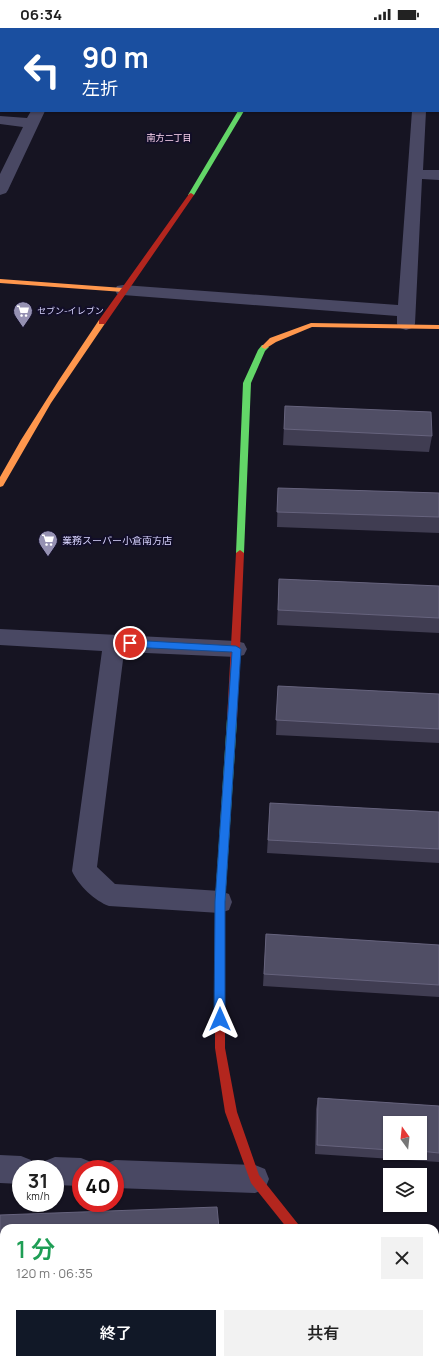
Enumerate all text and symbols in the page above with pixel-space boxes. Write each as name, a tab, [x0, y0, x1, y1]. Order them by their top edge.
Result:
text: 06:34	[20, 4, 62, 25]
text: 90 m	[82, 38, 149, 76]
icon: left	[16, 44, 68, 96]
text: 左折	[82, 76, 118, 100]
district label: 南方二丁目	[146, 131, 192, 144]
supermarket icon: セブン-イレブン	[12, 300, 34, 328]
place label: セブン-イレブン	[37, 304, 104, 317]
supermarket icon: 業務スーパー小倉南方店	[37, 529, 59, 557]
place label: 業務スーパー小倉南方店	[62, 533, 172, 547]
pin	[113, 626, 147, 660]
icon: arrive	[119, 632, 141, 654]
position arrow	[199, 998, 241, 1040]
north arrow	[383, 1116, 427, 1160]
map controls	[383, 1116, 427, 1212]
speed limit sign: 40	[72, 1160, 124, 1212]
text: 31	[28, 1167, 48, 1194]
button: layers	[383, 1168, 427, 1212]
text: km/h	[26, 1189, 50, 1203]
text: 1 分	[16, 1232, 55, 1265]
button: close	[381, 1237, 423, 1279]
text: 120 m · 06:35	[16, 1264, 93, 1282]
button: 終了	[16, 1310, 216, 1356]
button: 共有	[224, 1310, 423, 1356]

